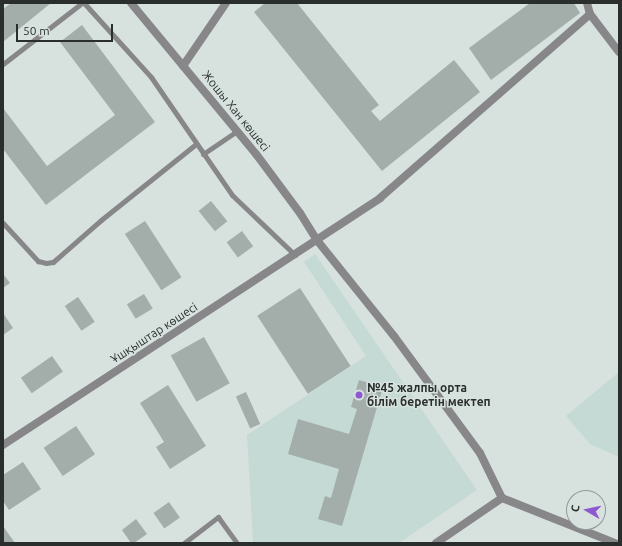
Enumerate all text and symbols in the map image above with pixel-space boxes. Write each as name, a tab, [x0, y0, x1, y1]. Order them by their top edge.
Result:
scale bar	[18, 16, 115, 42]
text: 50 m	[23, 24, 50, 37]
street label: Жошы Хан көшесі	[199, 68, 273, 154]
street label: Ұшқыштар көшесі	[108, 300, 200, 366]
place label: №45 жалпы орта білім беретін мектеп	[367, 381, 491, 409]
marker: №45 жалпы орта білім беретін мектеп	[354, 390, 364, 400]
north arrow	[566, 490, 606, 530]
text: С	[569, 504, 582, 513]

